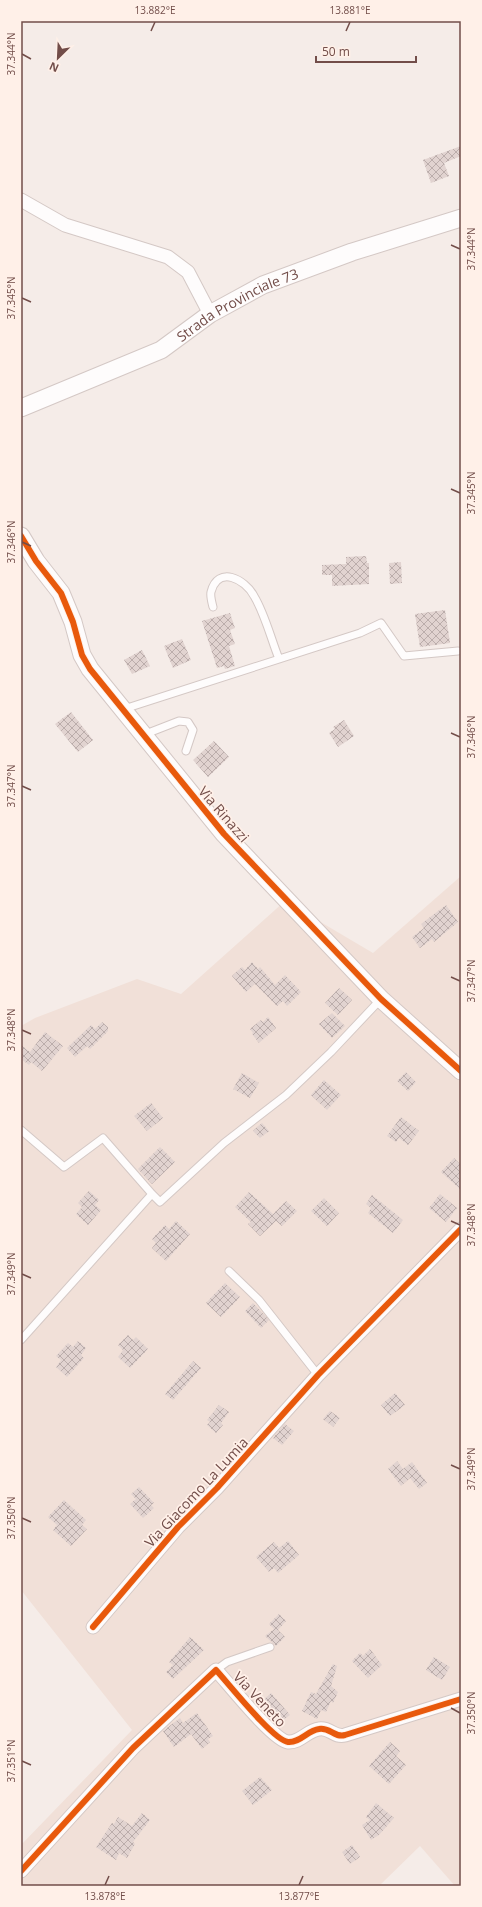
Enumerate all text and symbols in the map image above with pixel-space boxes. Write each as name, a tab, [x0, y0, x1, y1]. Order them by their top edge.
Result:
text: 13.882°E	[134, 3, 176, 17]
text: 13.881°E	[329, 3, 371, 17]
text: 37.344°N	[4, 32, 18, 76]
north arrow	[38, 38, 78, 78]
scale bar	[316, 38, 416, 64]
text: 50 m	[322, 43, 350, 60]
text: N	[47, 59, 61, 76]
text: 37.344°N	[464, 227, 478, 271]
street label: Strada Provinciale 73	[172, 263, 301, 345]
text: 37.345°N	[4, 276, 18, 320]
text: 37.345°N	[464, 471, 478, 515]
text: 37.346°N	[4, 520, 18, 564]
text: 37.346°N	[464, 715, 478, 759]
text: 37.347°N	[4, 764, 18, 808]
street label: Via Rinazzi	[194, 782, 254, 846]
text: 37.347°N	[464, 959, 478, 1003]
text: 37.348°N	[4, 1008, 18, 1052]
text: 37.348°N	[464, 1203, 478, 1247]
text: 37.349°N	[4, 1252, 18, 1296]
street label: Via Giacomo La Lumia	[140, 1433, 252, 1551]
text: 37.349°N	[464, 1447, 478, 1491]
text: 37.350°N	[4, 1496, 18, 1540]
street label: Via Veneto	[229, 1667, 291, 1731]
text: 37.350°N	[464, 1691, 478, 1735]
text: 37.351°N	[4, 1739, 18, 1783]
text: 13.878°E	[84, 1889, 126, 1903]
text: 13.877°E	[278, 1889, 320, 1903]

